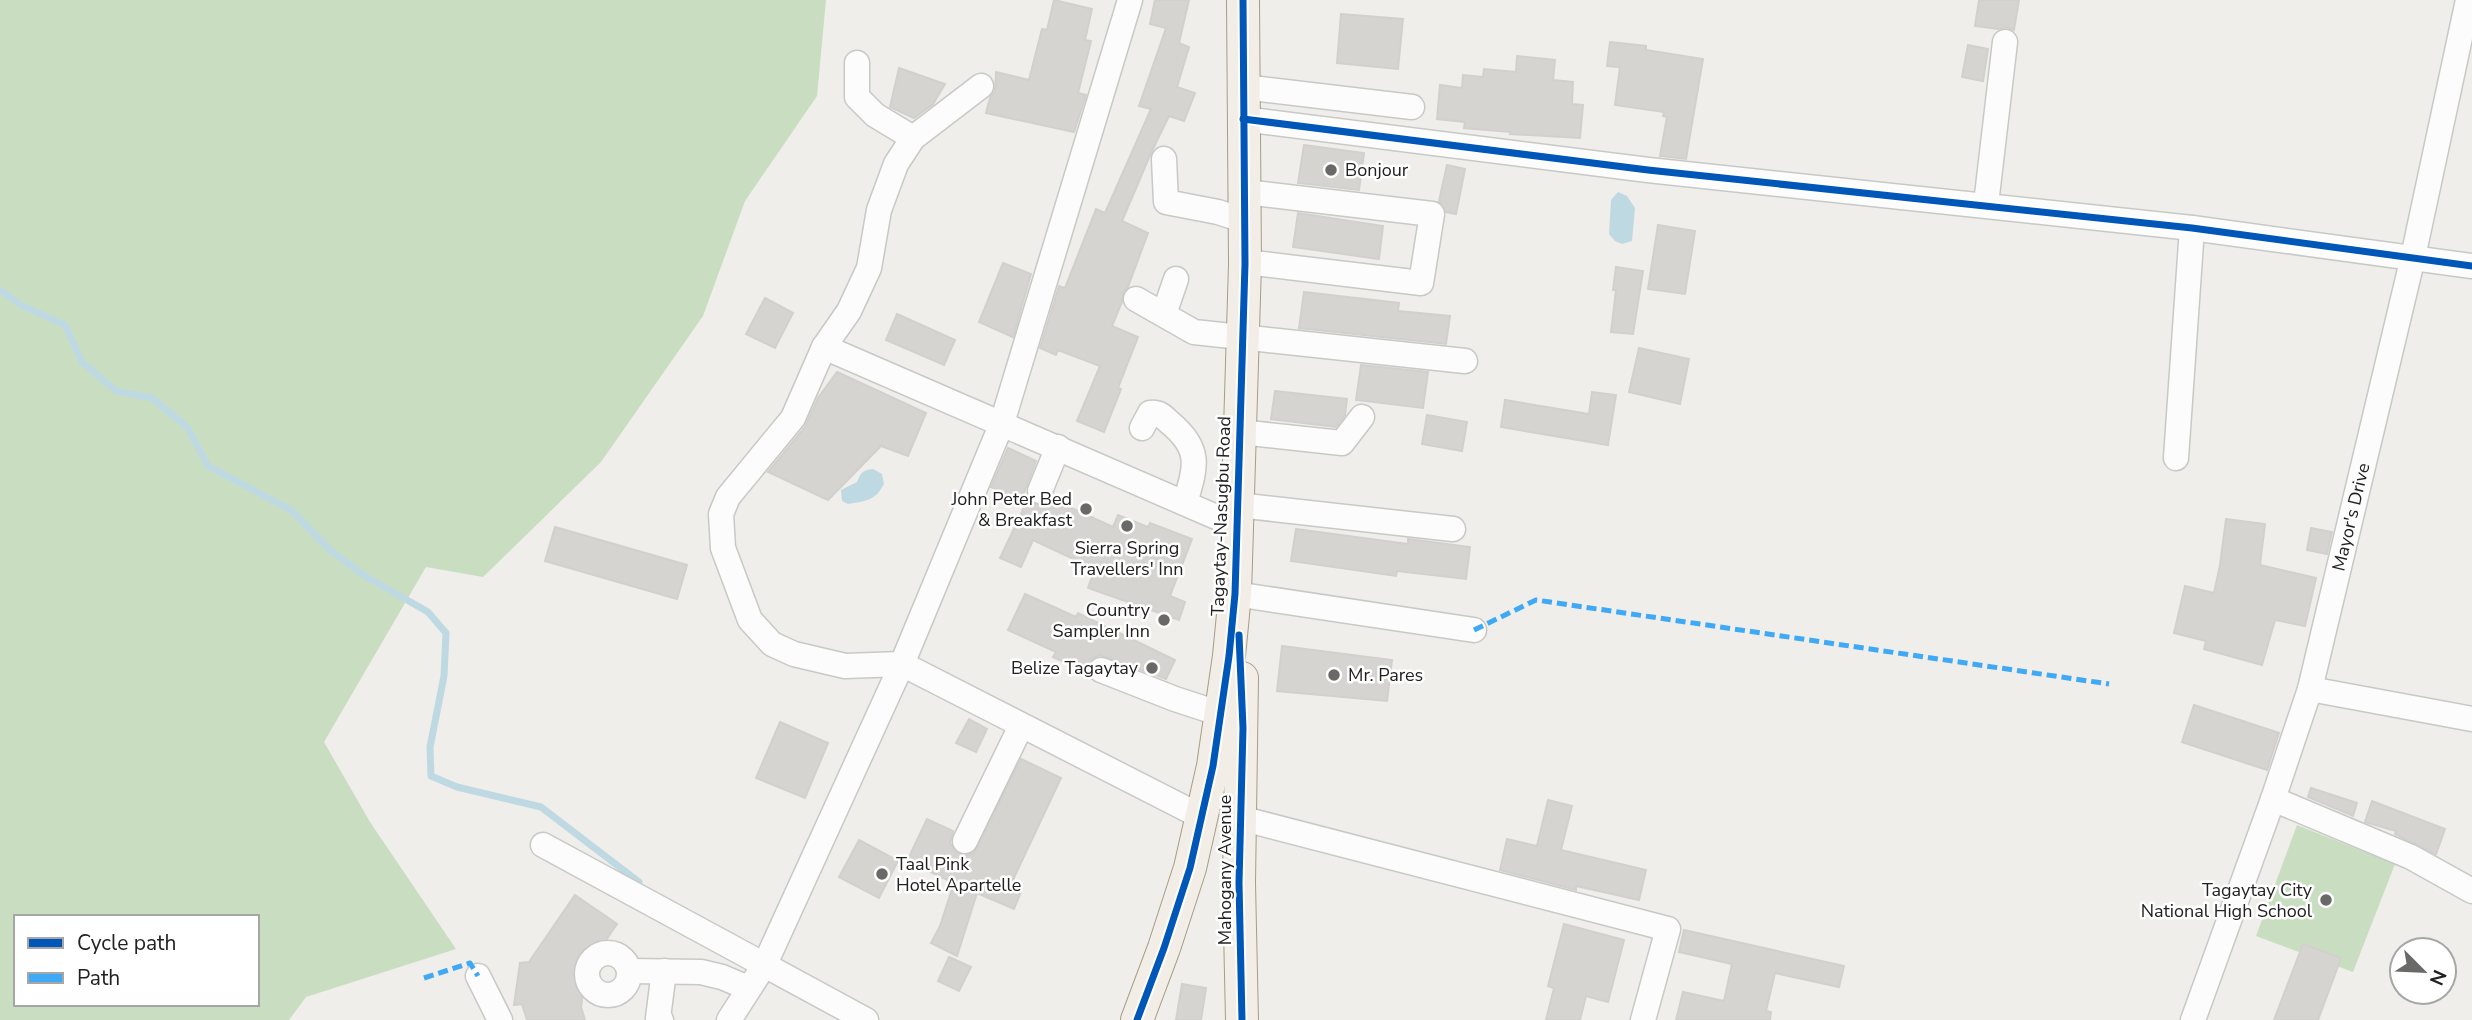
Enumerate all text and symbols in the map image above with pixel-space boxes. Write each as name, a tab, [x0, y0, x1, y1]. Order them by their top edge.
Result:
place label: Bonjour	[1345, 158, 1409, 182]
marker: Bonjour	[1323, 162, 1339, 178]
street label: Tagaytay-Nasugbu Road	[1206, 416, 1236, 616]
street label: Mayor's Drive	[2327, 460, 2376, 573]
place label: John Peter Bed & Breakfast	[950, 487, 1073, 532]
marker: John Peter Bed & Breakfast	[1078, 501, 1094, 517]
marker: Sierra Spring Travellers' Inn	[1119, 518, 1135, 534]
place label: Sierra Spring Travellers' Inn	[1071, 536, 1183, 581]
place label: Country Sampler Inn	[1053, 598, 1151, 643]
marker: Country Sampler Inn	[1156, 612, 1172, 628]
place label: Belize Tagaytay	[1011, 656, 1139, 680]
marker: Belize Tagaytay	[1144, 660, 1160, 676]
place label: Mr. Pares	[1348, 663, 1423, 687]
marker: Mr. Pares	[1326, 667, 1342, 683]
street label: Mahogany Avenue	[1213, 795, 1237, 945]
place label: Taal Pink Hotel Apartelle	[896, 852, 1021, 897]
marker: Taal Pink Hotel Apartelle	[874, 866, 890, 882]
place label: Tagaytay City National High School	[2141, 878, 2313, 923]
marker: Tagaytay City National High School	[2318, 892, 2334, 908]
legend	[14, 915, 259, 1006]
text: Cycle path	[77, 929, 176, 957]
north arrow	[2388, 936, 2458, 1006]
text: Path	[77, 964, 120, 992]
text: N	[2423, 966, 2452, 989]

